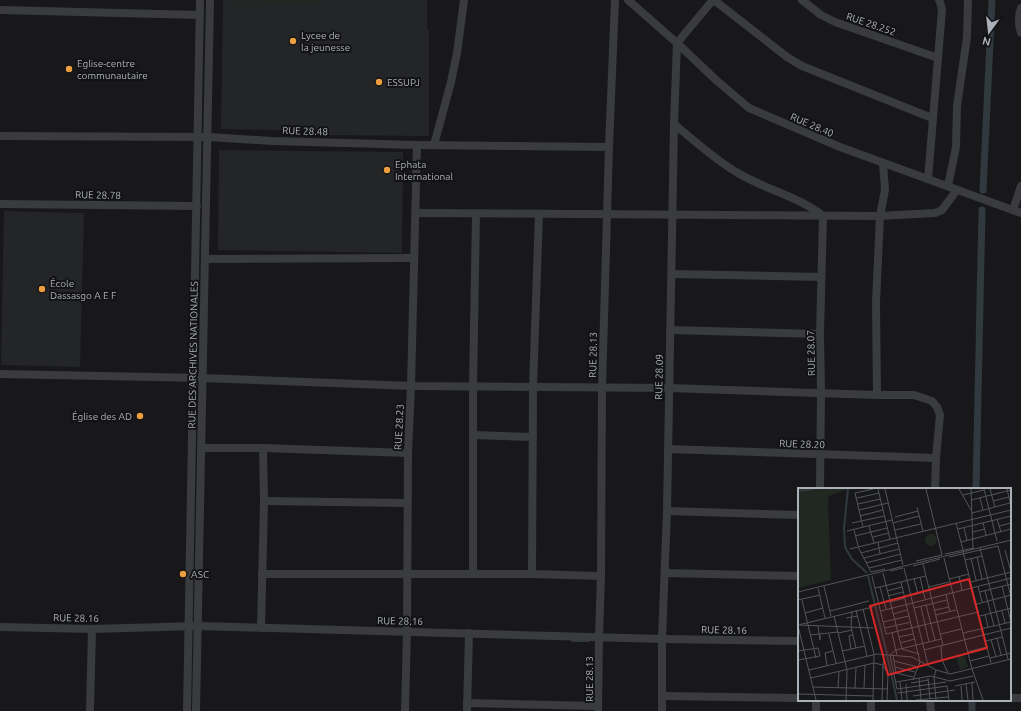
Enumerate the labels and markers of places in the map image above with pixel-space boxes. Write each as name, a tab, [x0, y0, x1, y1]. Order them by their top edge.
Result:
place label: Lycee de la jeunesse	[301, 30, 350, 53]
marker: Lycee de la jeunesse	[288, 36, 298, 46]
place label: Eglise-centre communautaire	[77, 58, 148, 81]
marker: Eglise-centre communautaire	[64, 64, 74, 74]
marker: ESSUPJ	[374, 77, 384, 87]
place label: ESSUPJ	[387, 77, 420, 88]
place label: Ephata International	[395, 159, 453, 182]
marker: Ephata International	[382, 165, 392, 175]
place label: École Dassasgo A E F	[50, 277, 116, 301]
marker: École Dassasgo A E F	[37, 284, 47, 294]
place label: Église des AD	[72, 410, 132, 422]
marker: Église des AD	[135, 411, 145, 421]
marker: ASC	[178, 569, 188, 579]
place label: ASC	[191, 569, 209, 580]

